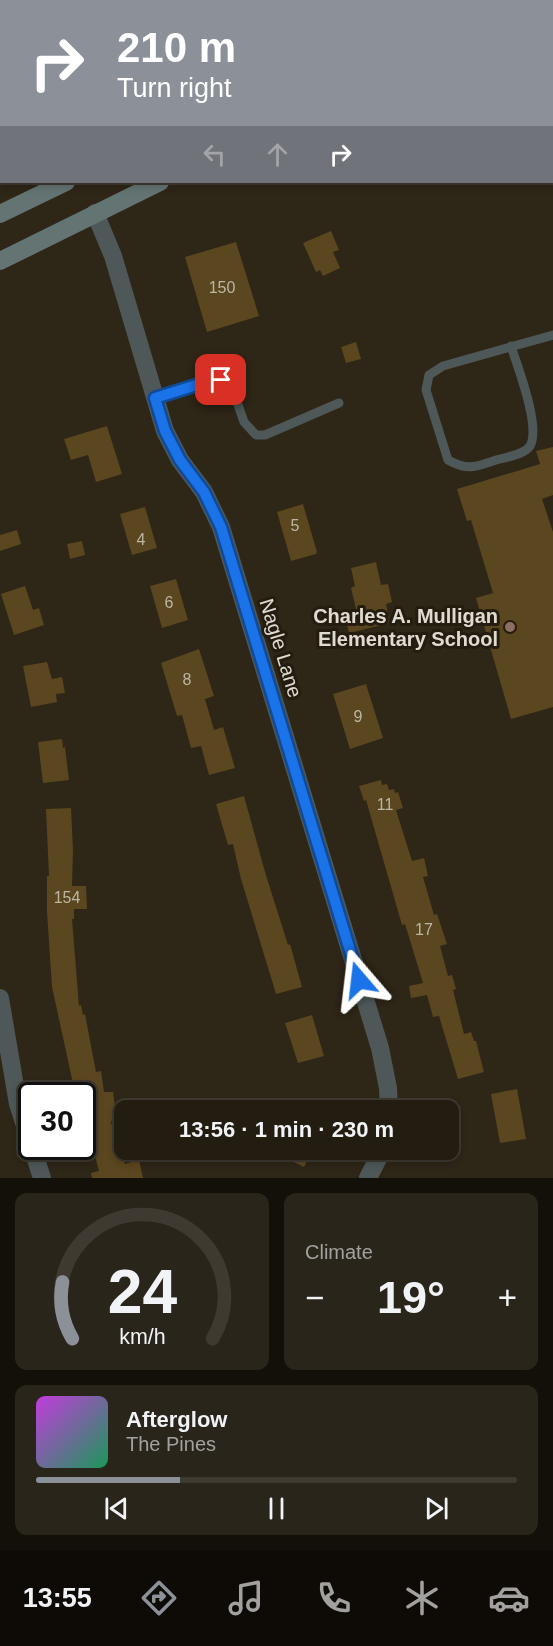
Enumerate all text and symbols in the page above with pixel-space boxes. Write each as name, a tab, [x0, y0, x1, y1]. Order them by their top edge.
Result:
icon: right	[18, 24, 96, 102]
text: 210 m	[117, 24, 236, 71]
text: Turn right	[117, 73, 232, 103]
icon: left	[198, 138, 231, 171]
icon: ahead	[261, 138, 294, 171]
icon: right	[324, 138, 357, 171]
house number: 150	[209, 279, 235, 296]
pin	[195, 354, 246, 405]
icon: arrive	[204, 363, 237, 396]
house number: 5	[291, 517, 300, 534]
house number: 4	[137, 531, 146, 548]
house number: 6	[165, 594, 174, 611]
street label: Nagle Lane	[256, 596, 306, 700]
place label: Charles A. Mulligan Elementary School	[313, 605, 498, 650]
marker: Charles A. Mulligan Elementary School	[503, 620, 517, 634]
house number: 8	[183, 671, 192, 688]
house number: 9	[354, 708, 363, 725]
house number: 11	[377, 796, 393, 813]
house number: 154	[54, 889, 80, 906]
house number: 17	[415, 921, 433, 938]
position arrow	[327, 948, 391, 1012]
speed limit sign: 30	[18, 1082, 96, 1160]
text: 13:56 · 1 min · 230 m	[179, 1117, 394, 1142]
text: Climate	[305, 1241, 373, 1263]
text: 24	[107, 1257, 177, 1326]
text: 19°	[377, 1272, 445, 1323]
text: −	[305, 1279, 324, 1316]
text: +	[498, 1279, 517, 1316]
text: km/h	[119, 1325, 165, 1349]
text: Afterglow	[126, 1407, 227, 1432]
text: The Pines	[126, 1433, 216, 1455]
icon: previous	[100, 1492, 133, 1525]
icon: pause	[260, 1492, 293, 1525]
icon: next	[420, 1492, 453, 1525]
icon: directions	[138, 1577, 180, 1619]
icon: music	[225, 1577, 267, 1619]
icon: phone	[313, 1577, 355, 1619]
icon: climate	[401, 1577, 443, 1619]
icon: car	[488, 1577, 530, 1619]
text: 13:55	[23, 1583, 92, 1613]

